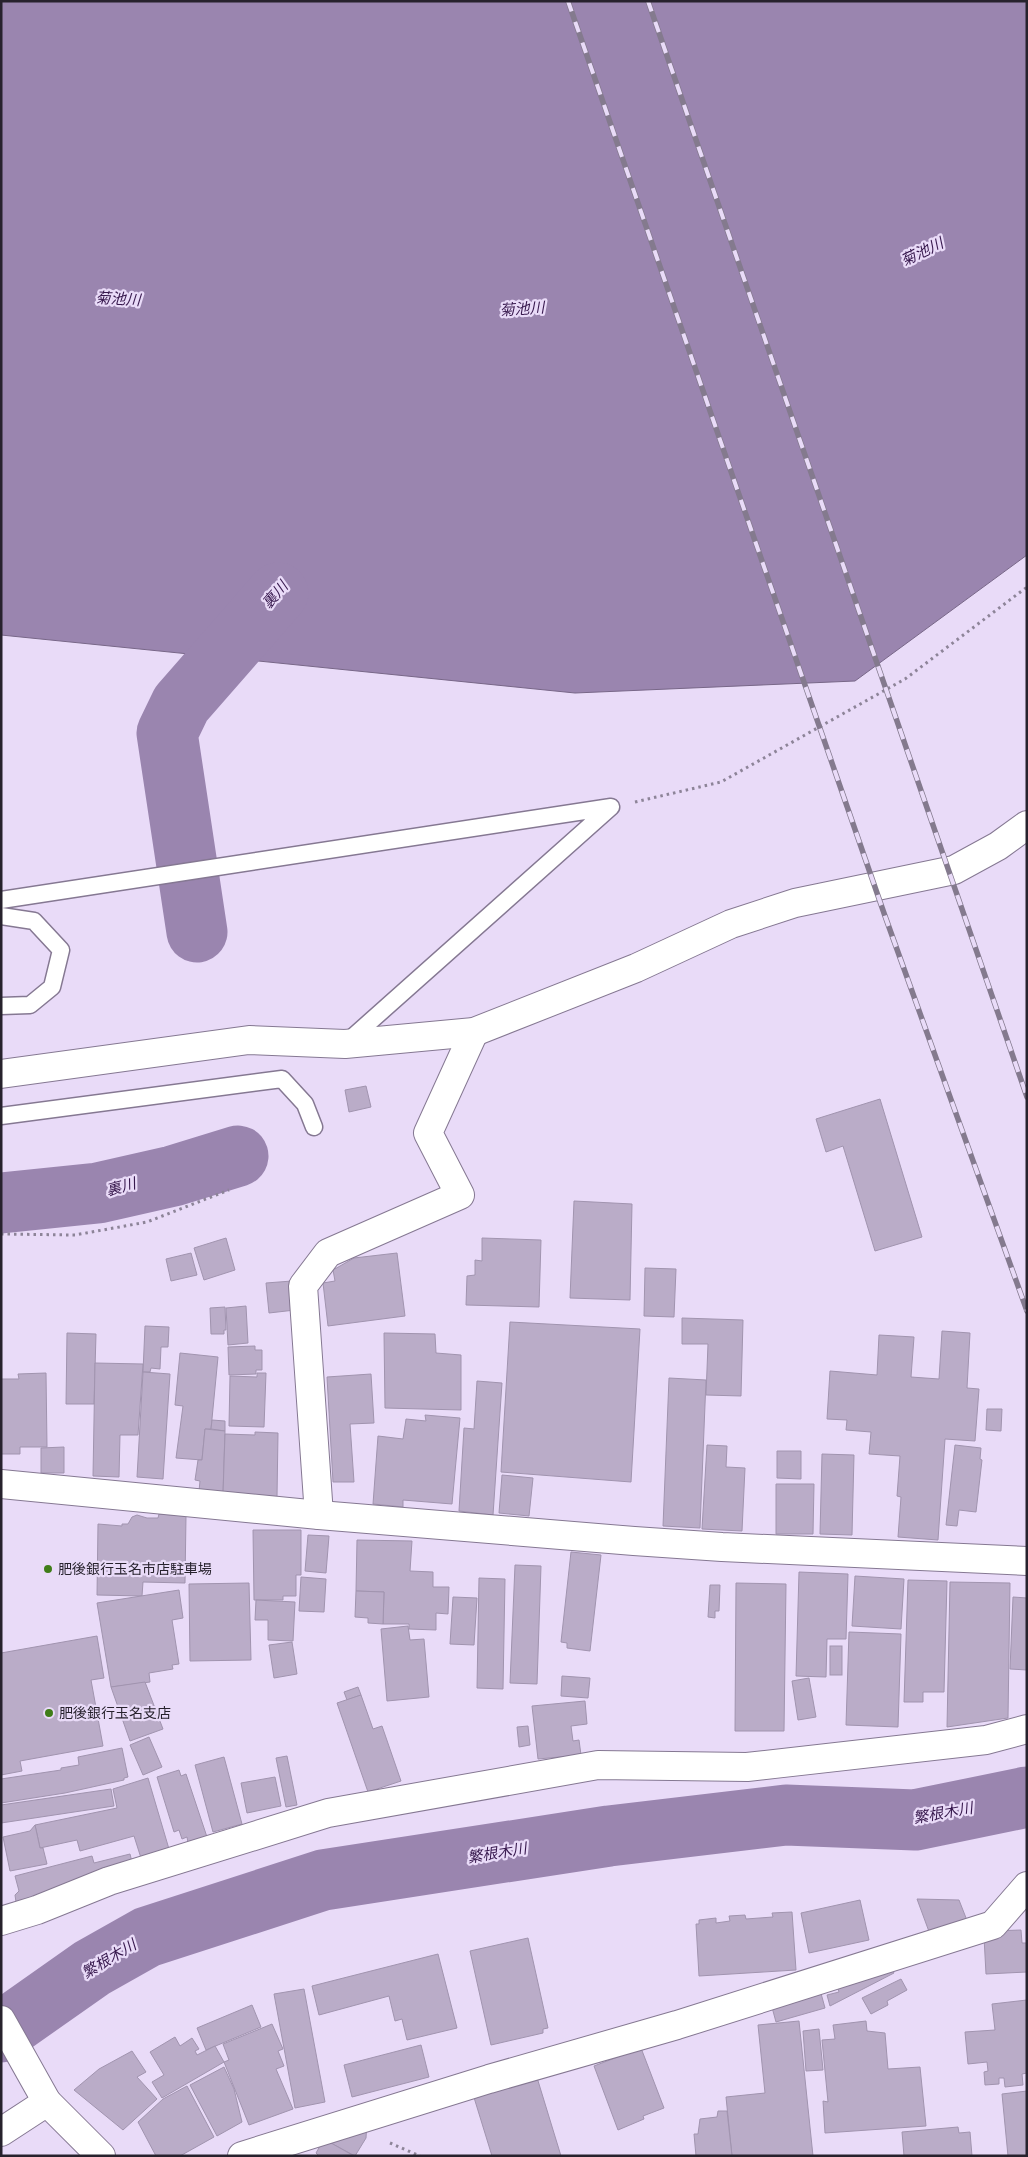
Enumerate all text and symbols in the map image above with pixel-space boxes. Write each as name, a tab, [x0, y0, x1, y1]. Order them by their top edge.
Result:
water label: 菊池川	[898, 233, 948, 270]
water label: 菊池川	[95, 289, 143, 309]
water label: 菊池川	[499, 298, 547, 320]
water label: 裏川	[258, 576, 293, 612]
water label: 裏川	[104, 1174, 140, 1200]
place label: 肥後銀行玉名市店駐車場	[58, 1561, 212, 1578]
marker: 肥後銀行玉名市店駐車場	[42, 1563, 54, 1575]
place label: 肥後銀行玉名支店	[59, 1705, 171, 1722]
marker: 肥後銀行玉名支店	[43, 1707, 55, 1719]
water label: 繁根木川	[912, 1799, 976, 1827]
water label: 繁根木川	[466, 1839, 530, 1867]
water label: 繁根木川	[79, 1935, 141, 1982]

